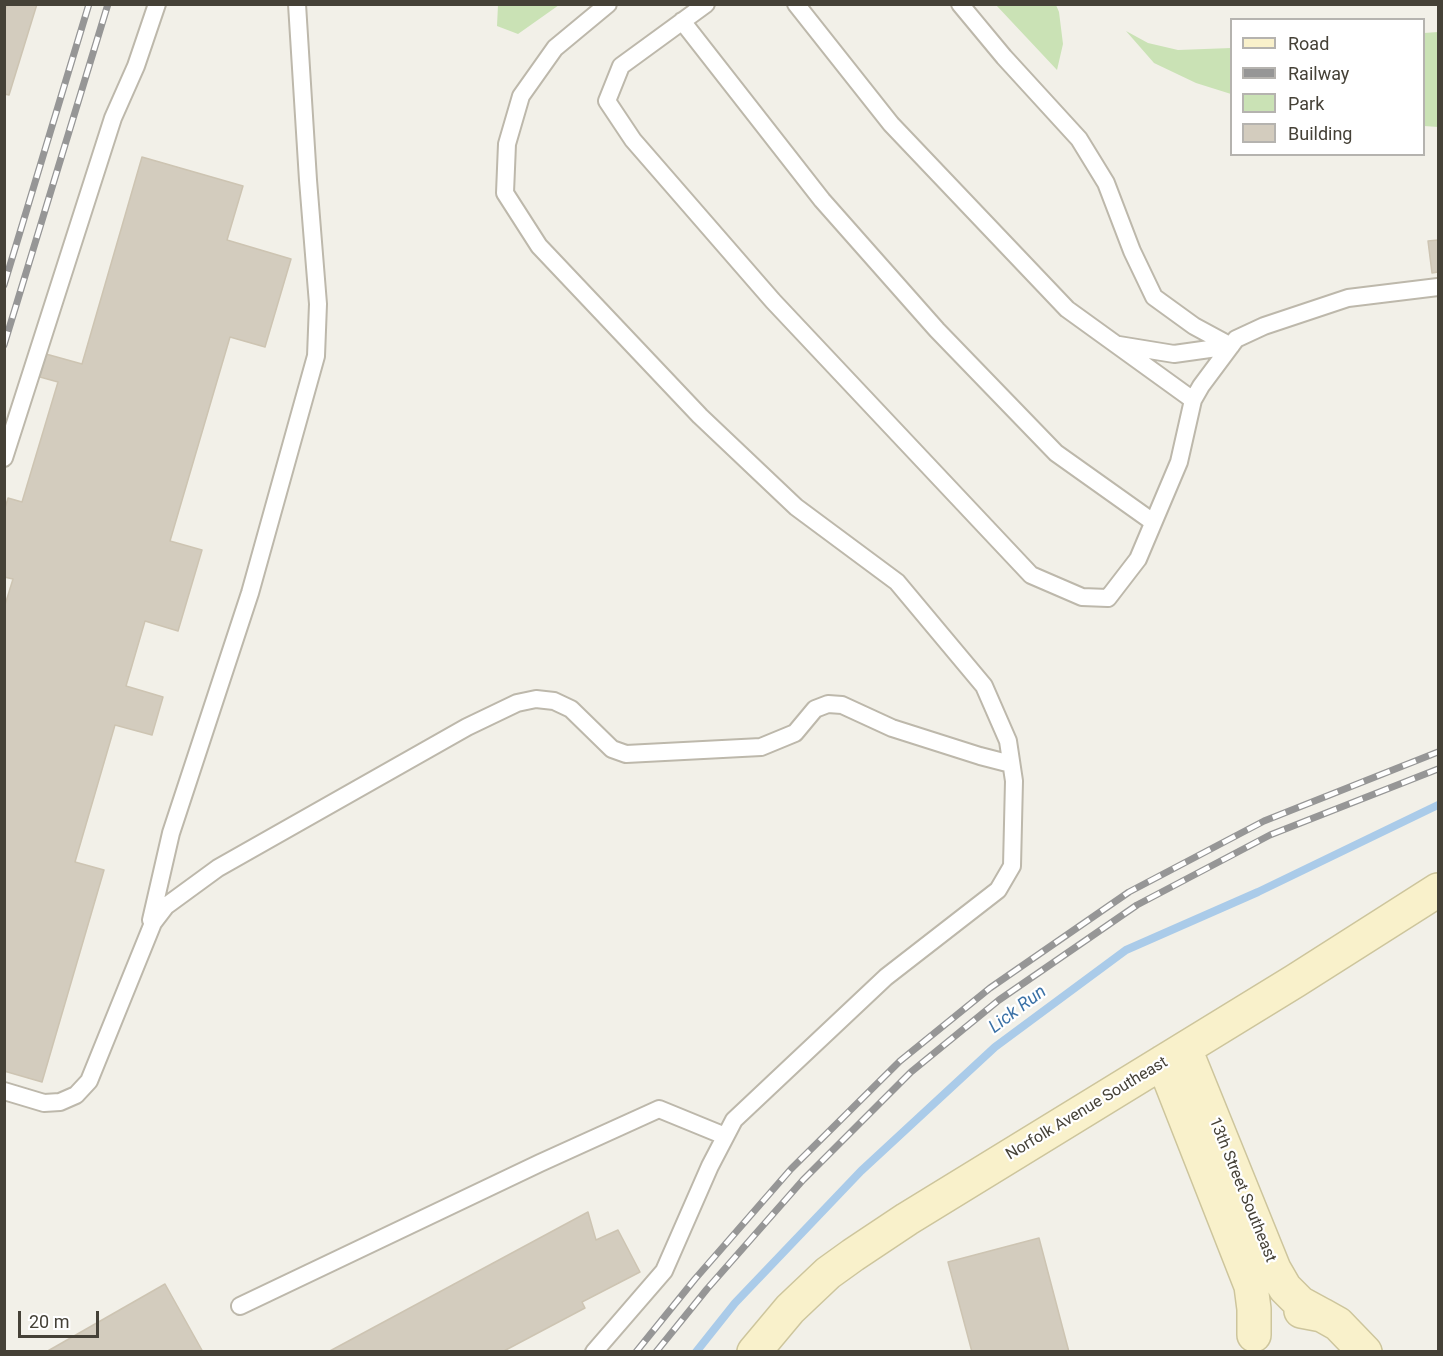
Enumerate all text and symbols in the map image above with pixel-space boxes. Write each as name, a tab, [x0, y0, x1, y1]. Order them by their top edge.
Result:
legend	[1230, 18, 1425, 156]
text: Road	[1288, 33, 1329, 54]
text: Railway	[1288, 63, 1349, 84]
text: Park	[1288, 93, 1324, 114]
text: Building	[1288, 123, 1352, 144]
water label: Lick Run	[985, 981, 1051, 1039]
street label: Norfolk Avenue Southeast	[1003, 1053, 1171, 1165]
street label: 13th Street Southeast	[1204, 1115, 1280, 1265]
scale bar	[21, 1299, 102, 1337]
text: 20 m	[29, 1311, 69, 1332]

